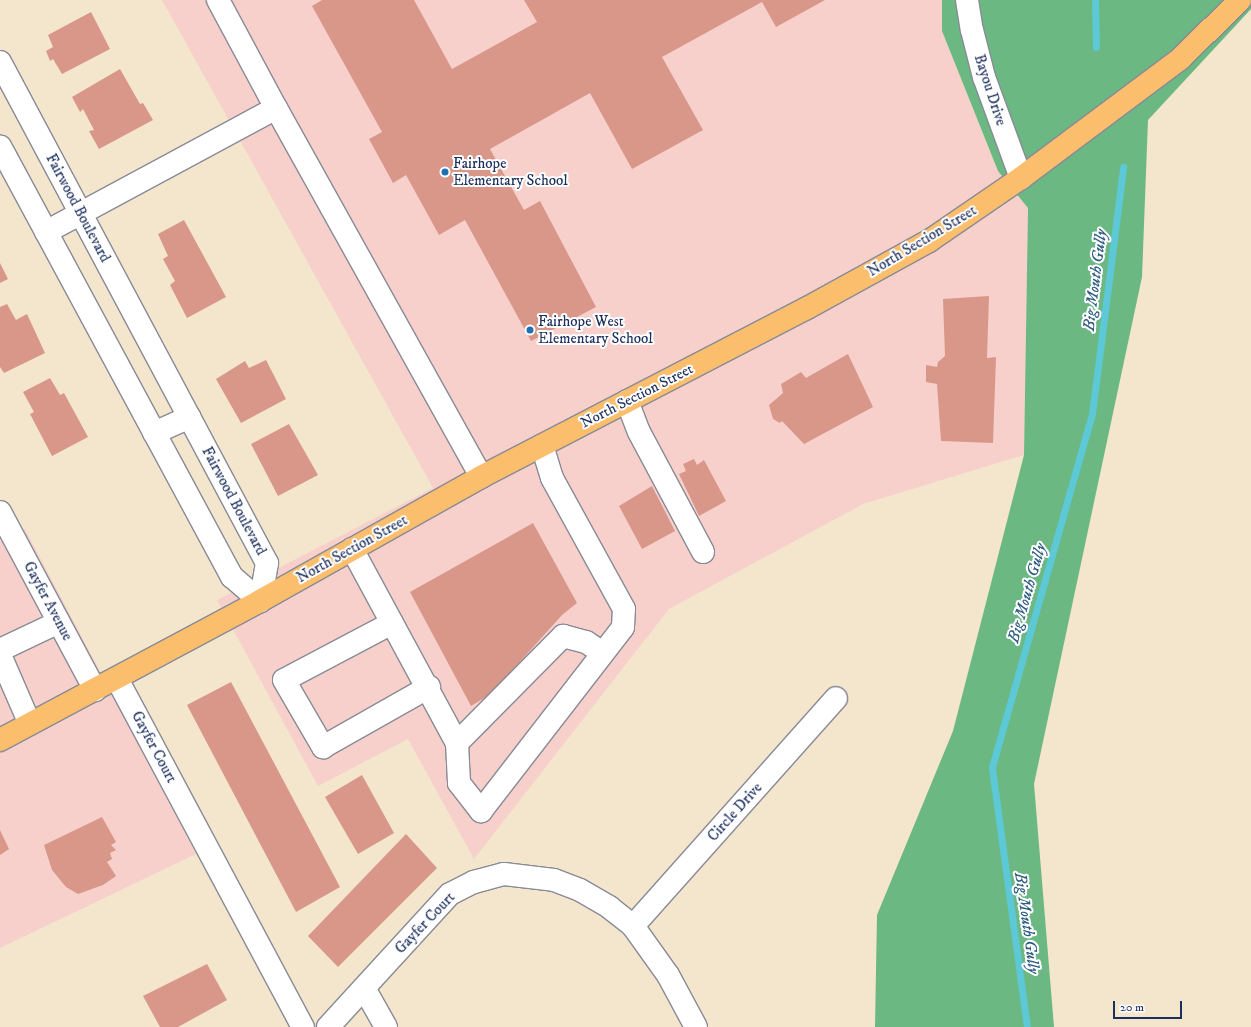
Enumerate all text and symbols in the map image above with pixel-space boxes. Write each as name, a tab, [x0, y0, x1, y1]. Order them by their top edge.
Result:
street label: Bayou Drive	[970, 52, 1010, 128]
street label: Fairwood Boulevard	[42, 151, 114, 265]
place label: Fairhope Elementary School	[453, 154, 568, 189]
marker: Fairhope Elementary School	[440, 167, 450, 177]
street label: North Section Street	[864, 201, 980, 281]
water label: Big Mouth Gully	[1079, 228, 1111, 332]
place label: Fairhope West Elementary School	[538, 312, 653, 347]
marker: Fairhope West Elementary School	[525, 325, 535, 335]
street label: North Section Street	[578, 360, 696, 432]
street label: Fairwood Boulevard	[198, 444, 270, 558]
street label: North Section Street	[294, 511, 410, 587]
water label: Big Mouth Gully	[1004, 541, 1050, 645]
street label: Gayfer Avenue	[20, 558, 76, 644]
street label: Gayfer Court	[128, 708, 180, 786]
street label: Circle Drive	[704, 779, 766, 845]
water label: Big Mouth Gully	[1010, 871, 1044, 975]
street label: Gayfer Court	[391, 889, 459, 957]
scale bar	[1115, 993, 1184, 1019]
text: 20 m	[1120, 1000, 1144, 1015]

